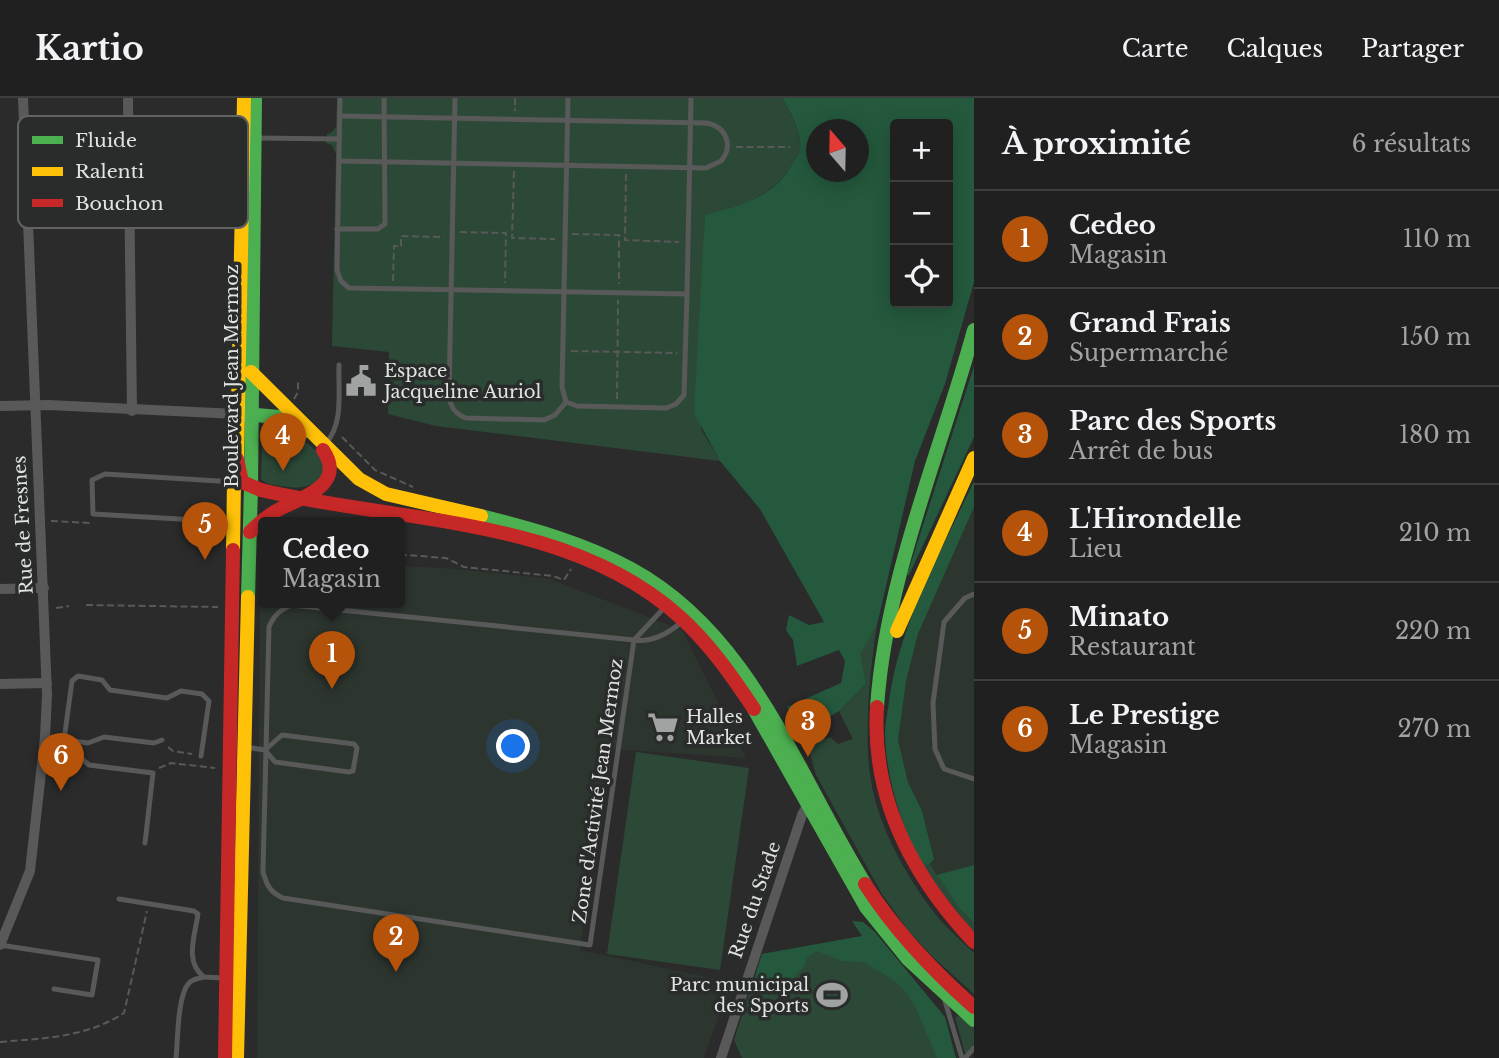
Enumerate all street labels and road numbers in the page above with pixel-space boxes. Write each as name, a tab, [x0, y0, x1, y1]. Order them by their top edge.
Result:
street label: Boulevard Jean Mermoz	[221, 264, 243, 488]
street label: Rue de Fresnes	[8, 455, 38, 595]
street label: Zone d'Activité Jean Mermoz	[569, 657, 627, 925]
street label: Rue du Stade	[725, 839, 785, 961]

